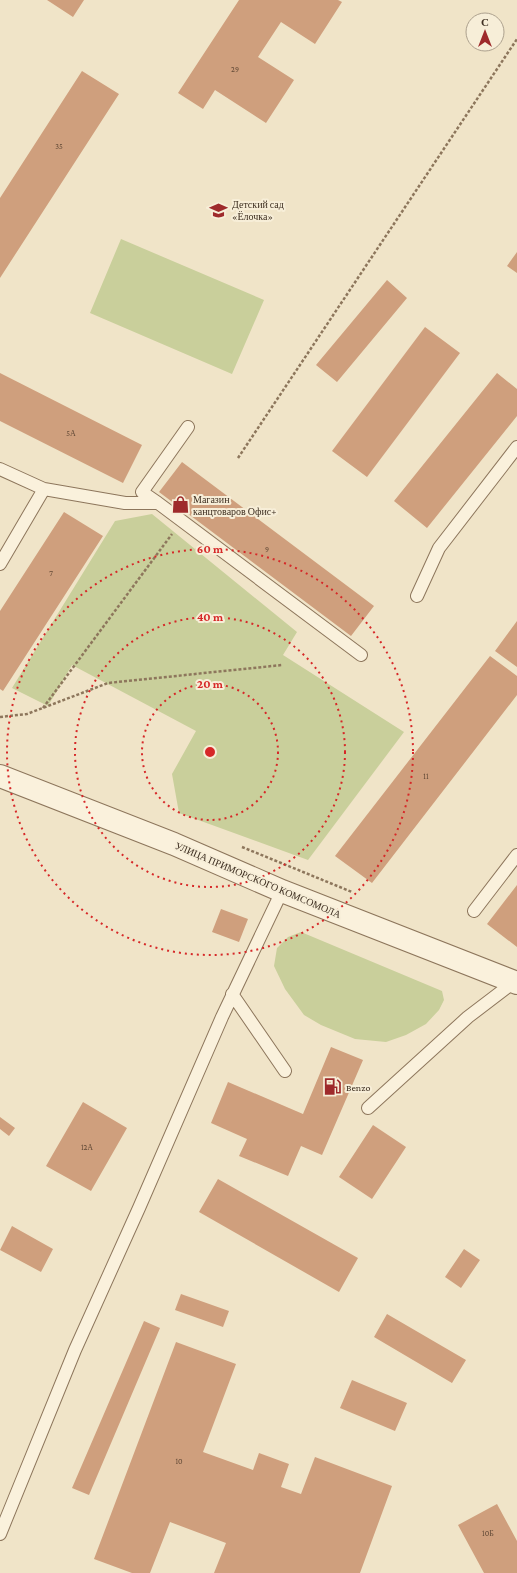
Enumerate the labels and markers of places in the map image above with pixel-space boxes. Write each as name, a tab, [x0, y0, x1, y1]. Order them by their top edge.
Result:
place label: Детский сад «Ёлочка»	[232, 199, 284, 222]
school or university icon: Детский сад «Ёлочка»	[209, 200, 229, 220]
place label: Магазин канцтоваров Офис+	[193, 494, 276, 517]
shop icon: Магазин канцтоваров Офис+	[170, 495, 190, 515]
centre of rings	[203, 745, 217, 759]
fuel station icon: Benzo	[323, 1077, 343, 1097]
place label: Benzo	[346, 1082, 370, 1093]

